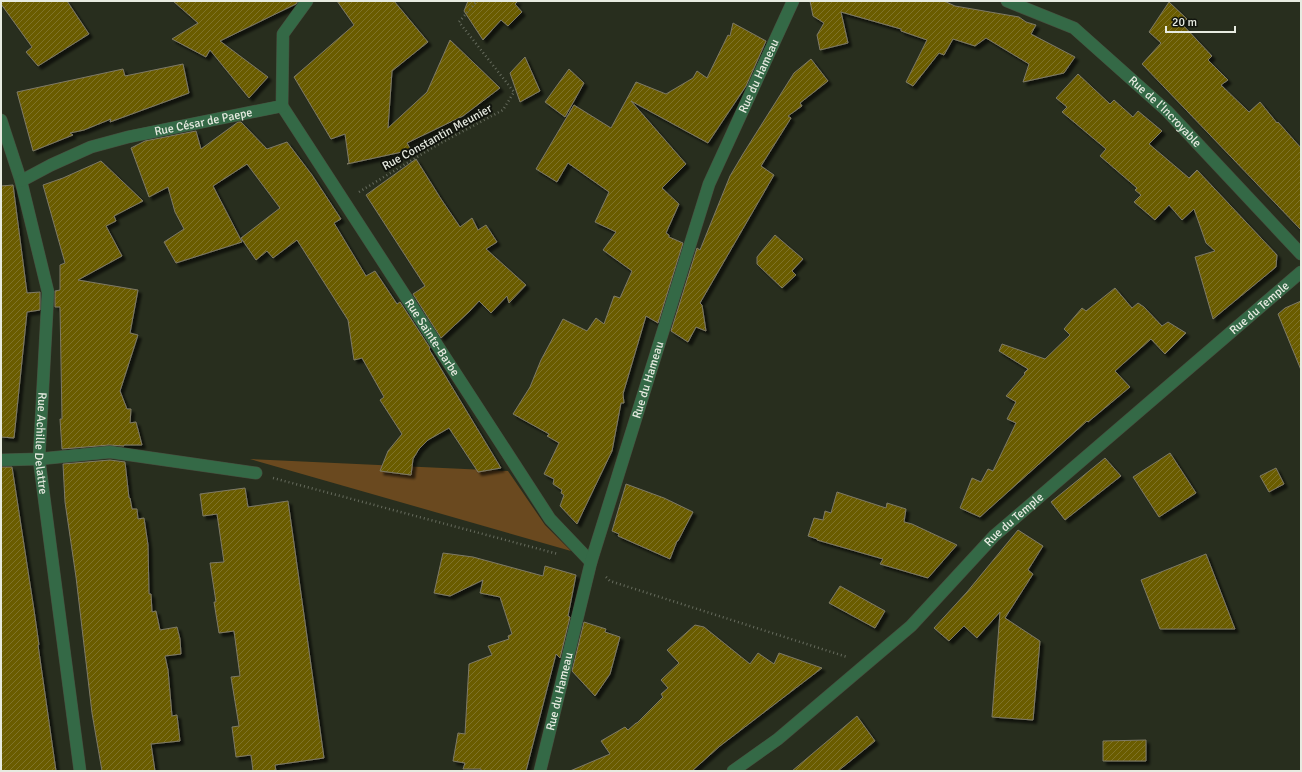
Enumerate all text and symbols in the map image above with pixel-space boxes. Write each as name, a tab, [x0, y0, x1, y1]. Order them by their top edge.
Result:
scale bar	[1166, 8, 1235, 34]
text: 20 m	[1172, 15, 1197, 30]
street label: Rue du Hameau	[735, 37, 783, 116]
street label: Rue de l'Incroyable	[1125, 73, 1204, 151]
street label: Rue Constantin Meunier	[380, 101, 495, 174]
street label: Rue César de Paepe	[153, 105, 254, 140]
street label: Rue du Temple	[1227, 278, 1293, 338]
street label: Rue Sainte-Barbe	[401, 296, 462, 379]
street label: Rue du Hameau	[629, 339, 667, 420]
street label: Rue Achille Delattre	[31, 392, 51, 495]
street label: Rue du Temple	[981, 490, 1047, 550]
street label: Rue du Hameau	[543, 651, 577, 732]

